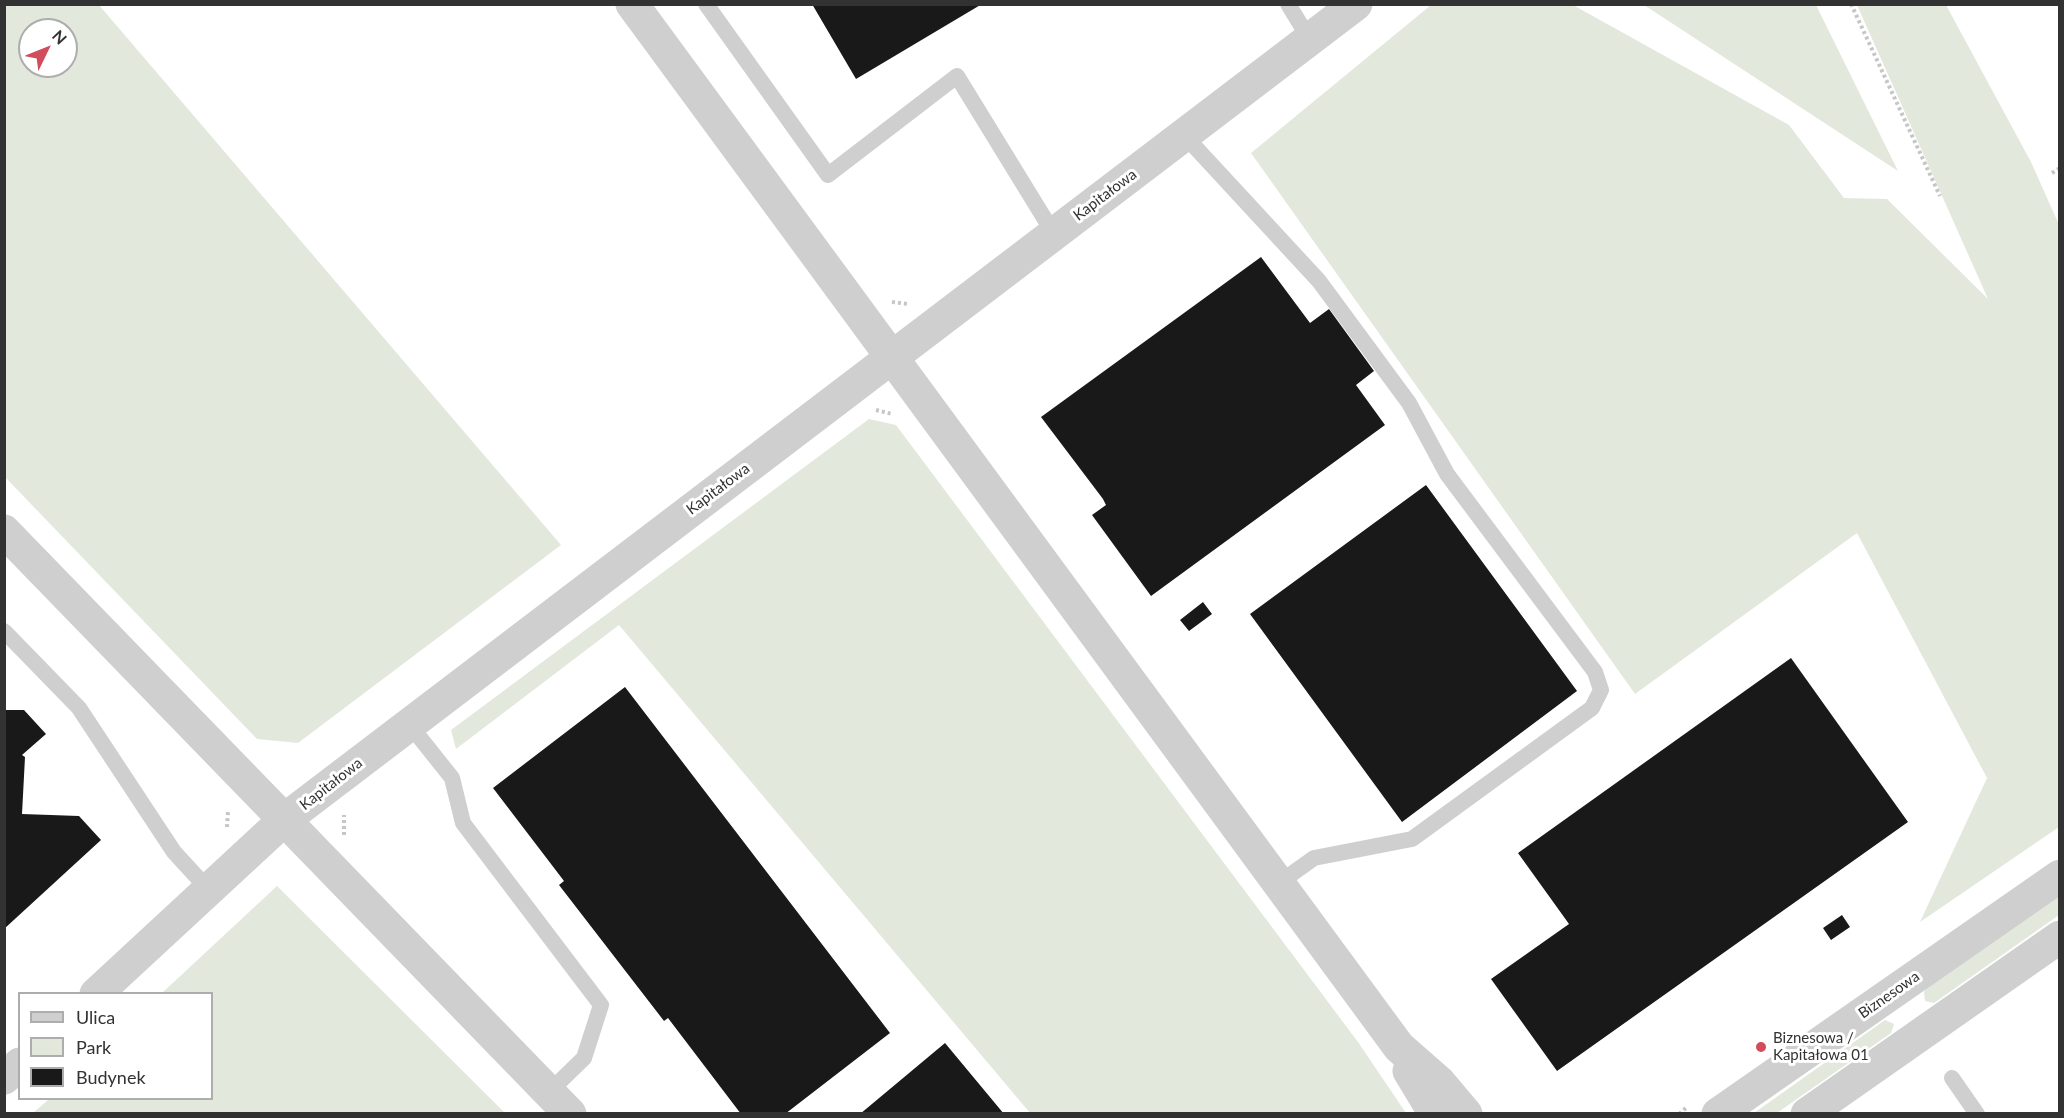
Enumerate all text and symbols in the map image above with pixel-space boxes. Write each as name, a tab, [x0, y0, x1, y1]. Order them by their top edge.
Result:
north arrow	[18, 18, 78, 78]
text: N	[49, 26, 71, 48]
street label: Kapitałowa	[1070, 165, 1140, 225]
street label: Kapitałowa	[683, 459, 753, 519]
street label: Kapitałowa	[296, 754, 366, 814]
street label: Biznesowa	[1855, 967, 1923, 1023]
legend	[18, 992, 213, 1100]
text: Ulica	[76, 1006, 115, 1028]
place label: Biznesowa / Kapitałowa 01	[1773, 1029, 1869, 1064]
text: Park	[76, 1036, 111, 1058]
marker: Biznesowa / Kapitałowa 01	[1754, 1040, 1768, 1054]
text: Budynek	[76, 1066, 146, 1088]

